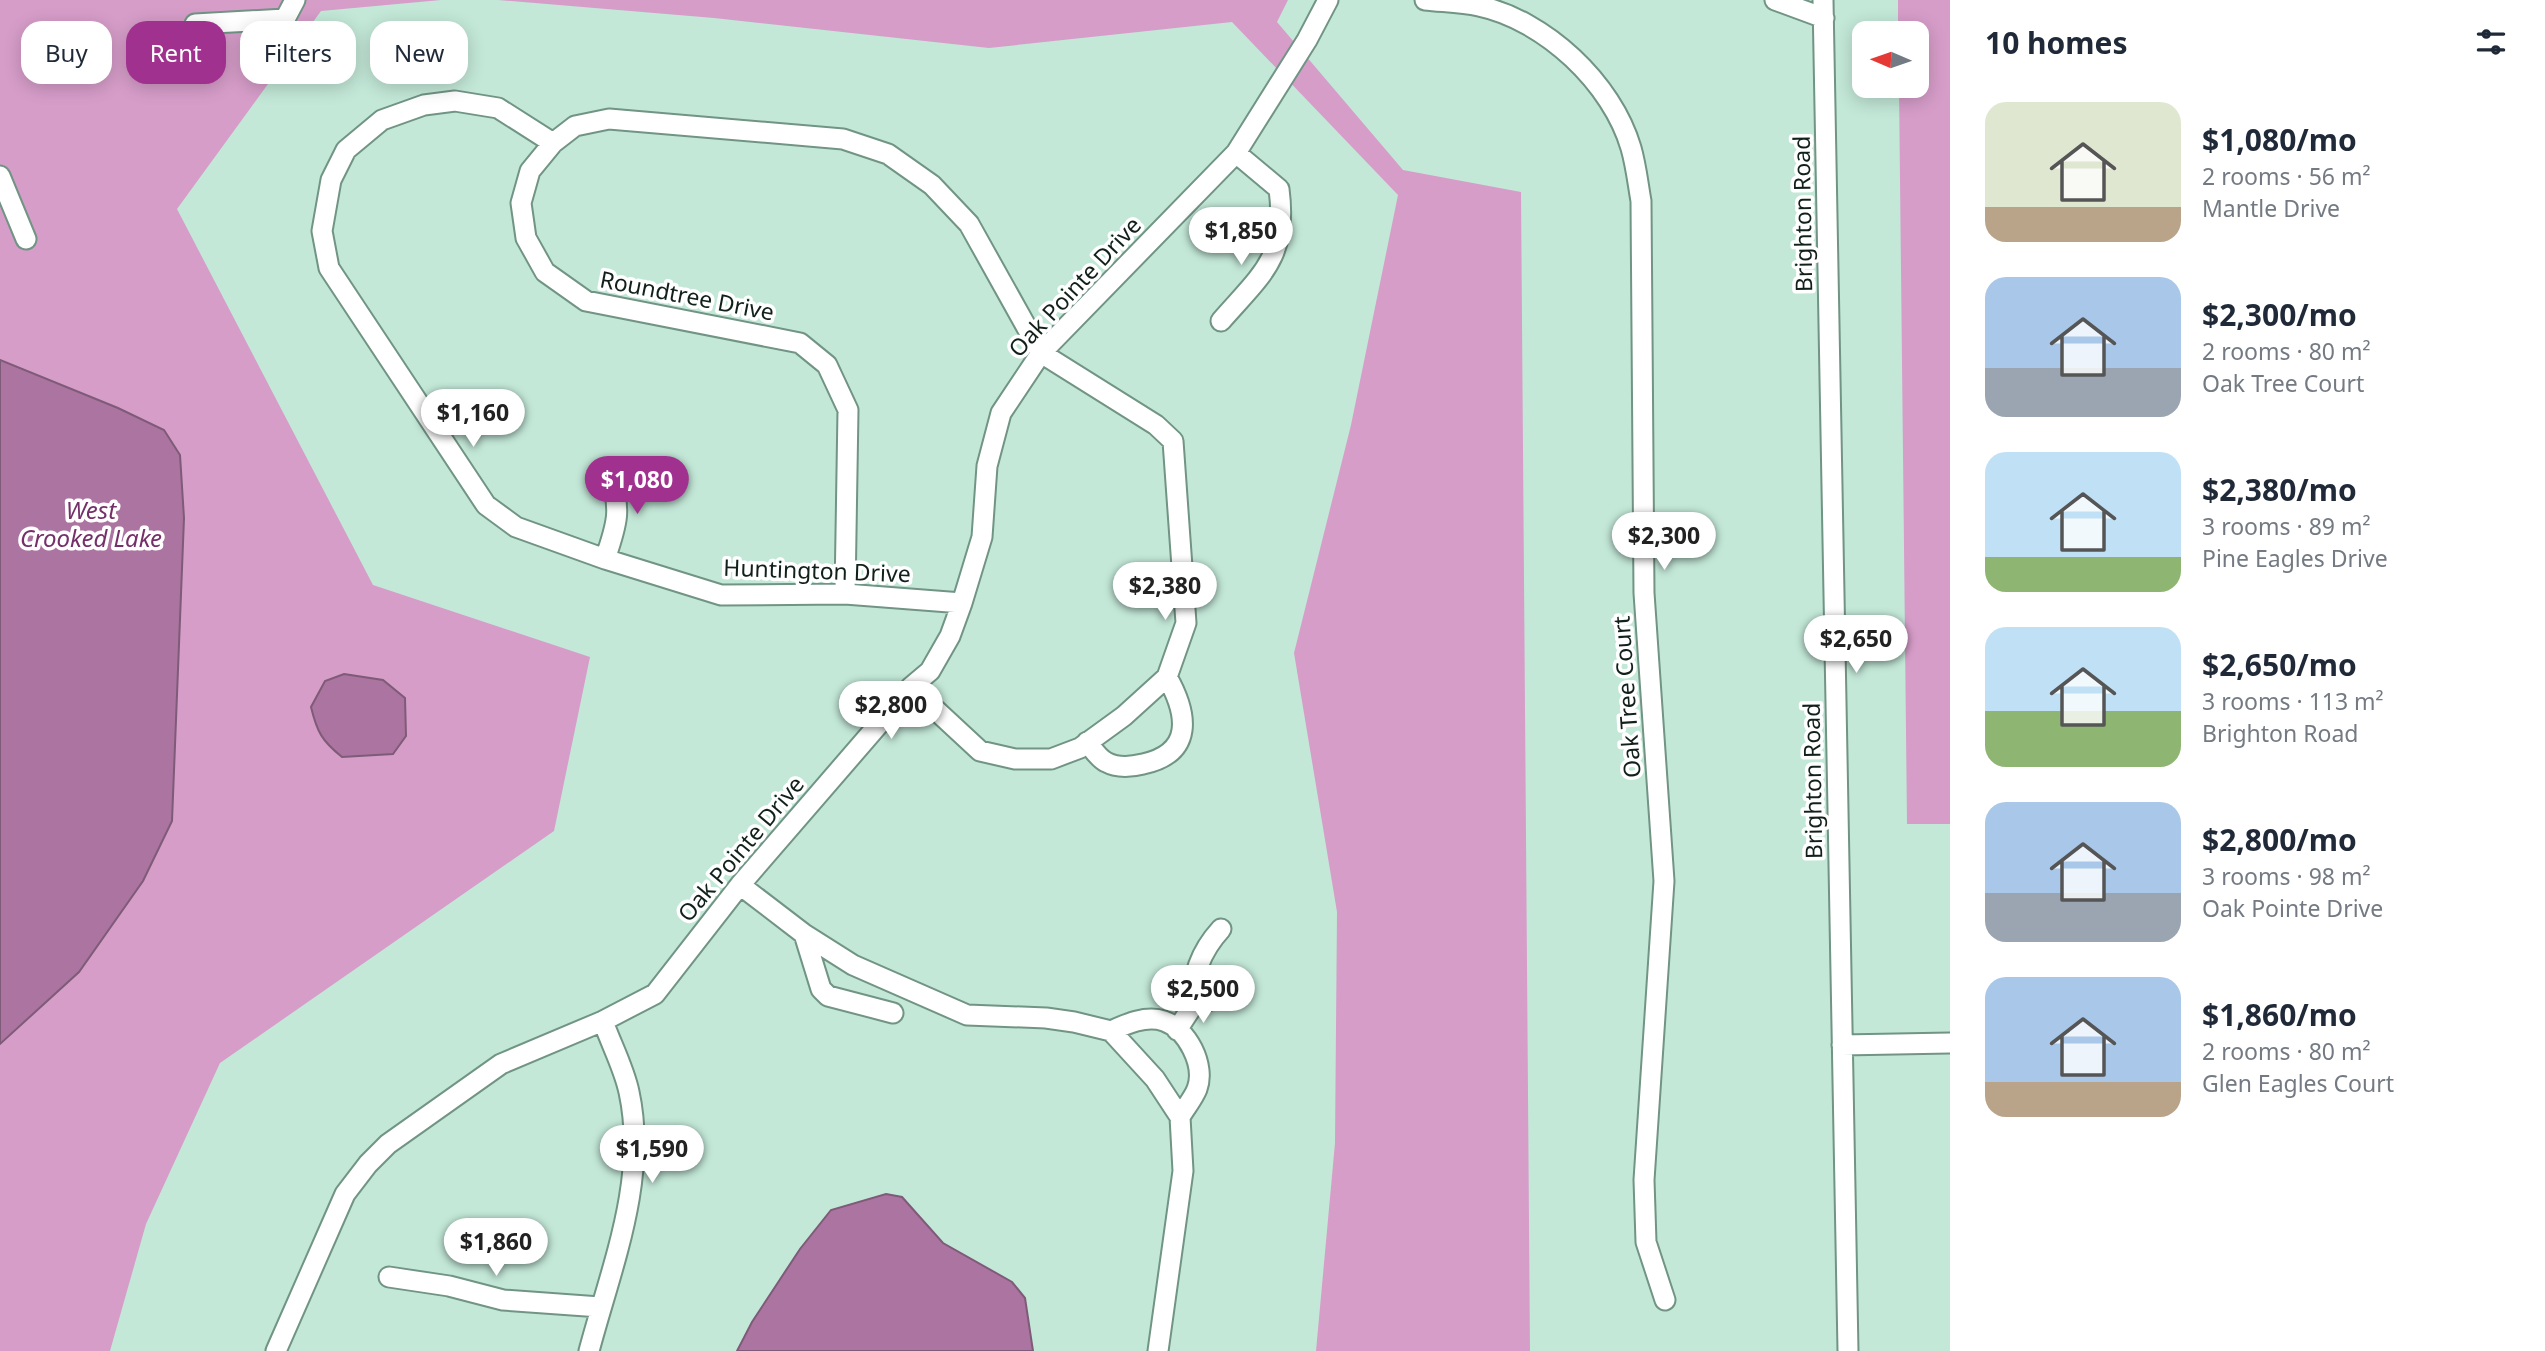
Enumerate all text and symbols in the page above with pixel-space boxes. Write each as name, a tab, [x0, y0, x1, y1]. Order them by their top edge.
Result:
chip: Buy	[21, 21, 112, 84]
chip: Rent	[126, 21, 226, 84]
chip: Filters	[240, 21, 356, 84]
chip: New	[370, 21, 468, 84]
north arrow	[1852, 21, 1928, 98]
map controls	[1852, 21, 1929, 98]
text: 10 homes	[1985, 22, 2128, 63]
icon: filters	[2472, 23, 2510, 61]
text: $1,080/mo	[2202, 119, 2357, 160]
icon: home	[2041, 130, 2125, 214]
street label: Brighton Road	[1785, 136, 1819, 293]
text: 2 rooms · 56 m²	[2202, 160, 2371, 192]
text: Mantle Drive	[2202, 192, 2340, 224]
pin: $1,850	[1184, 208, 1298, 267]
street label: Oak Pointe Drive	[1001, 209, 1148, 364]
text: $1,850	[1205, 214, 1277, 246]
street label: Roundtree Drive	[597, 262, 777, 328]
text: $2,300/mo	[2202, 294, 2357, 335]
icon: home	[2041, 305, 2125, 389]
text: 2 rooms · 80 m²	[2202, 335, 2371, 367]
text: Oak Tree Court	[2202, 367, 2364, 399]
pin: $1,160	[416, 390, 530, 449]
text: $1,160	[437, 396, 509, 428]
pin: $1,080	[580, 456, 694, 516]
text: $1,080	[601, 463, 673, 495]
text: $2,380/mo	[2202, 469, 2357, 510]
icon: home	[2041, 480, 2125, 564]
water label: West Crooked Lake	[20, 493, 162, 554]
text: 3 rooms · 89 m²	[2202, 510, 2371, 542]
pin: $2,300	[1607, 512, 1721, 572]
text: $2,300	[1628, 519, 1700, 551]
text: Pine Eagles Drive	[2202, 542, 2388, 574]
street label: Huntington Drive	[723, 551, 911, 589]
pin: $2,380	[1108, 562, 1222, 622]
text: $2,380	[1129, 569, 1201, 601]
street label: Oak Tree Court	[1604, 615, 1648, 779]
pin: $2,650	[1799, 616, 1913, 675]
text: $2,650	[1820, 622, 1892, 654]
text: $2,650/mo	[2202, 644, 2357, 685]
icon: home	[2041, 655, 2125, 739]
pin: $2,800	[834, 682, 948, 741]
text: 3 rooms · 113 m²	[2202, 685, 2384, 717]
text: $2,800	[855, 688, 927, 720]
street label: Brighton Road	[1795, 703, 1829, 860]
text: Brighton Road	[2202, 717, 2358, 749]
street label: Oak Pointe Drive	[670, 769, 811, 928]
text: $2,800/mo	[2202, 819, 2357, 860]
icon: home	[2041, 830, 2125, 914]
text: 3 rooms · 98 m²	[2202, 860, 2371, 892]
text: Oak Pointe Drive	[2202, 892, 2383, 924]
pin: $2,500	[1146, 965, 1260, 1025]
text: $2,500	[1167, 972, 1239, 1004]
text: $1,860/mo	[2202, 994, 2357, 1035]
icon: home	[2041, 1005, 2125, 1089]
text: 2 rooms · 80 m²	[2202, 1035, 2371, 1067]
text: Glen Eagles Court	[2202, 1067, 2394, 1099]
pin: $1,590	[595, 1126, 709, 1185]
text: $1,590	[616, 1132, 688, 1164]
pin: $1,860	[439, 1218, 553, 1278]
text: $1,860	[460, 1225, 532, 1257]

